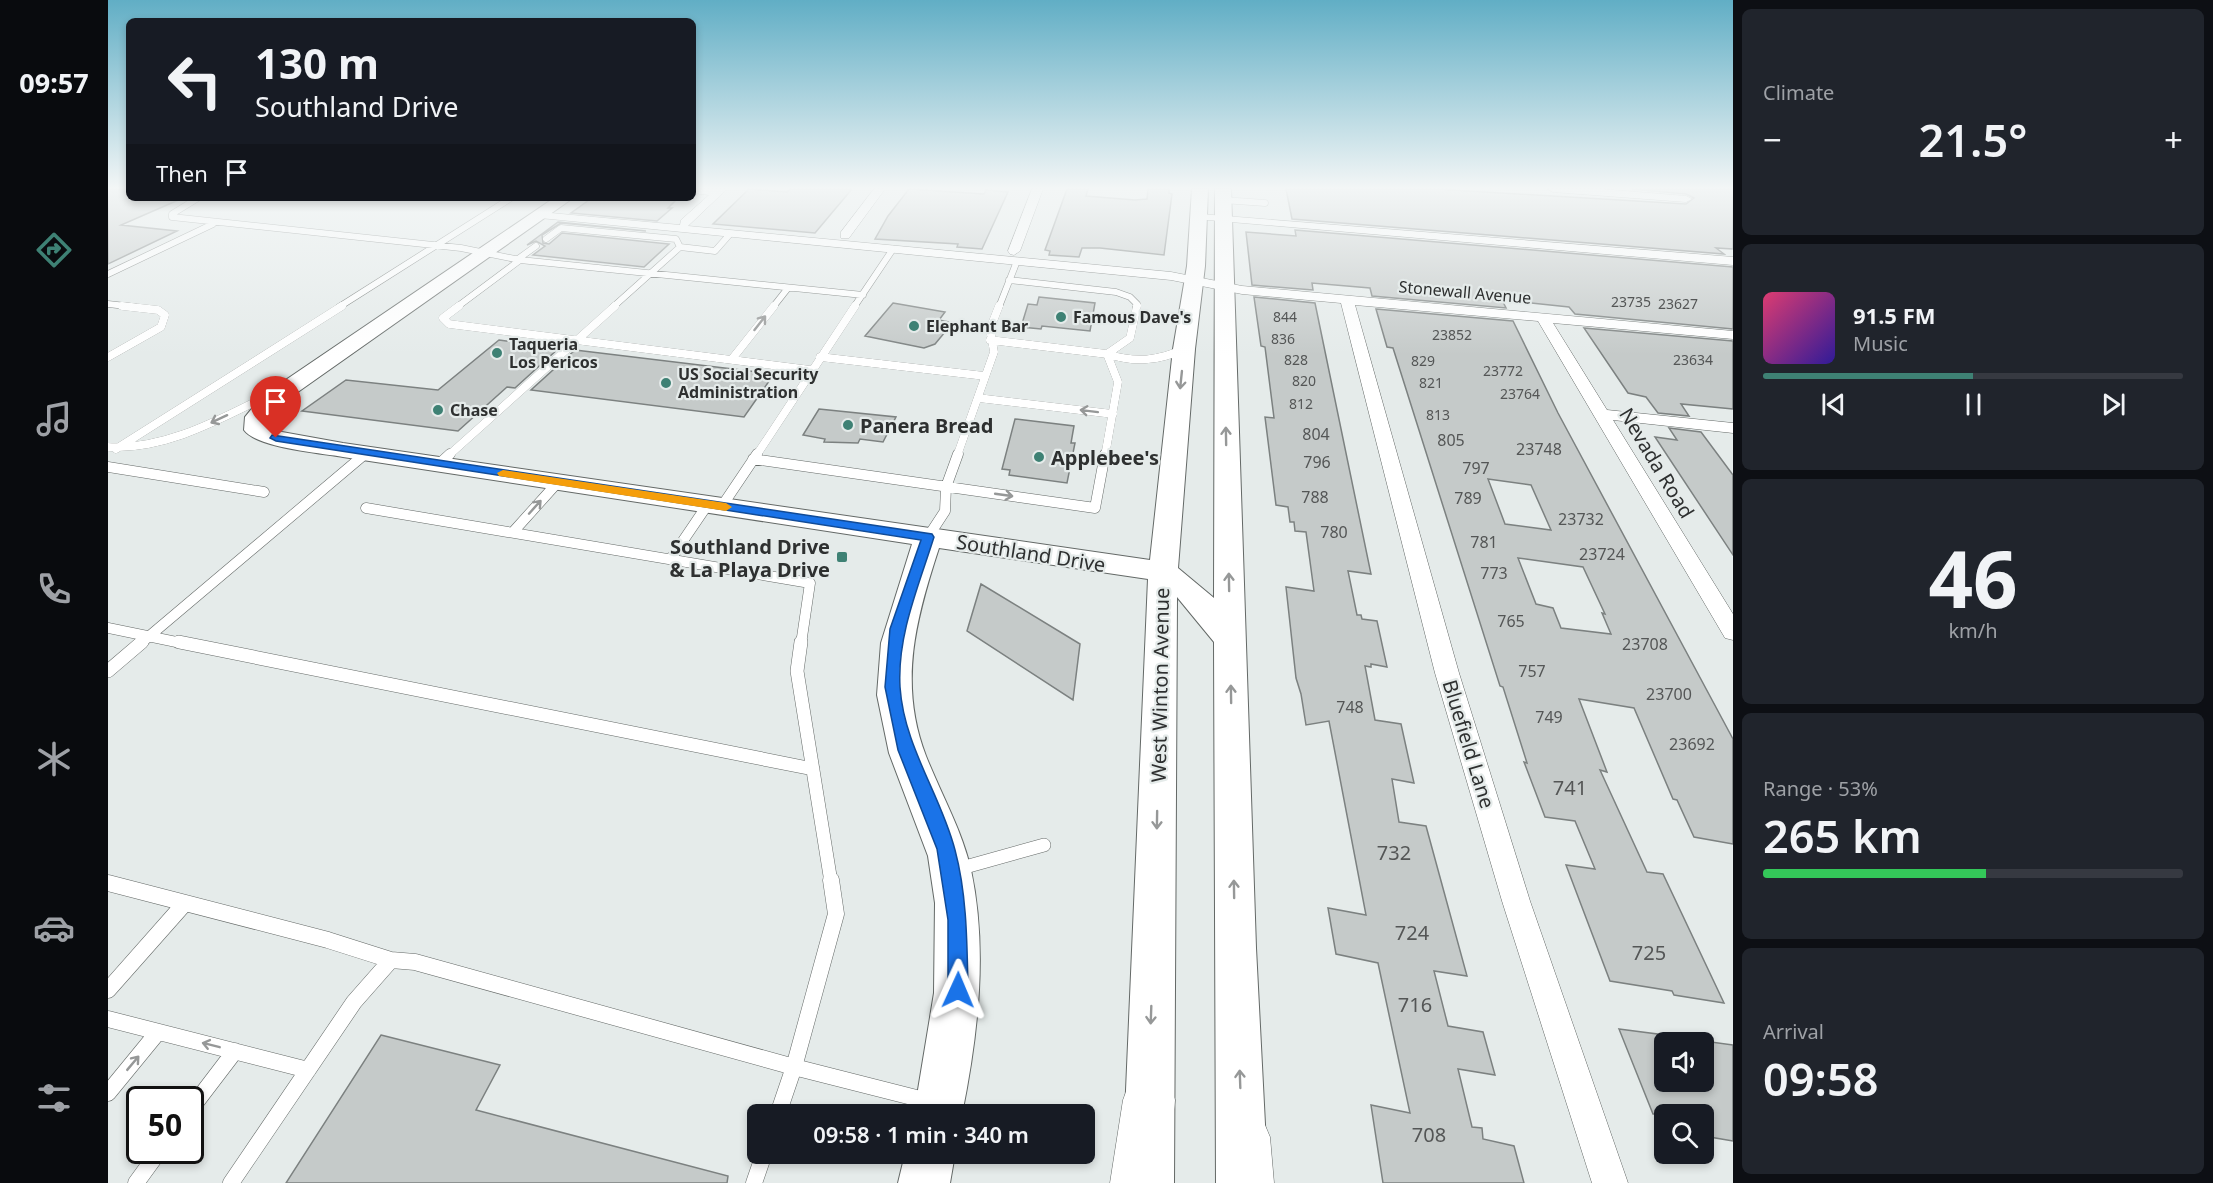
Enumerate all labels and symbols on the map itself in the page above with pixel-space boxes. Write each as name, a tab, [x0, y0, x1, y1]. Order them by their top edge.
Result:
street label: Stonewall Avenue	[1398, 275, 1532, 309]
house number: 23735	[1611, 292, 1651, 311]
house number: 23627	[1658, 294, 1698, 313]
place label: Famous Dave's	[1073, 306, 1191, 328]
house number: 844	[1273, 307, 1297, 326]
marker: Famous Dave's	[1054, 310, 1068, 324]
place label: Elephant Bar	[926, 315, 1028, 337]
one-way arrow	[754, 316, 767, 332]
marker: Elephant Bar	[907, 319, 921, 333]
house number: 23852	[1432, 325, 1472, 344]
house number: 836	[1271, 329, 1295, 348]
place label: Taqueria Los Pericos	[509, 333, 598, 373]
marker: Taqueria Los Pericos	[490, 346, 504, 360]
house number: 828	[1284, 350, 1308, 369]
house number: 23634	[1673, 350, 1713, 369]
house number: 829	[1411, 351, 1435, 370]
house number: 23772	[1483, 361, 1523, 380]
place label: US Social Security Administration	[678, 363, 819, 403]
one-way arrow	[1175, 370, 1186, 390]
house number: 820	[1292, 371, 1316, 390]
house number: 821	[1419, 373, 1443, 392]
pin	[250, 376, 301, 438]
marker: US Social Security Administration	[659, 376, 673, 390]
house number: 23764	[1500, 384, 1540, 403]
house number: 812	[1289, 394, 1313, 413]
place label: Chase	[450, 399, 498, 421]
marker: Chase	[431, 403, 445, 417]
street label: Nevada Road	[1613, 403, 1701, 523]
house number: 813	[1426, 405, 1450, 424]
one-way arrow	[1080, 406, 1099, 417]
place label: Panera Bread	[860, 412, 993, 439]
one-way arrow	[210, 413, 228, 425]
marker: Panera Bread	[841, 418, 855, 432]
house number: 804	[1302, 423, 1330, 445]
one-way arrow	[1220, 427, 1232, 447]
house number: 805	[1437, 429, 1465, 451]
house number: 23748	[1516, 438, 1562, 460]
place label: Applebee's	[1051, 444, 1159, 471]
marker: Applebee's	[1032, 450, 1046, 464]
house number: 796	[1303, 451, 1331, 473]
house number: 797	[1462, 457, 1490, 479]
house number: 788	[1301, 486, 1329, 508]
house number: 789	[1454, 487, 1482, 509]
one-way arrow	[994, 490, 1013, 501]
one-way arrow	[528, 499, 542, 514]
house number: 23732	[1558, 508, 1604, 530]
house number: 780	[1320, 521, 1348, 543]
street label: Southland Drive	[954, 528, 1108, 578]
house number: 781	[1470, 531, 1498, 553]
place label: Southland Drive & La Playa Drive	[670, 533, 830, 583]
house number: 23724	[1579, 543, 1625, 565]
marker: Southland Drive & La Playa Drive	[835, 550, 849, 564]
house number: 773	[1480, 562, 1508, 584]
one-way arrow	[1223, 573, 1235, 593]
street label: West Winton Avenue	[1145, 587, 1175, 783]
house number: 765	[1497, 610, 1525, 632]
house number: 23708	[1622, 633, 1668, 655]
house number: 757	[1518, 660, 1546, 682]
street label: Bluefield Lane	[1437, 676, 1501, 812]
house number: 23700	[1646, 683, 1692, 705]
one-way arrow	[1225, 685, 1237, 705]
house number: 748	[1336, 696, 1364, 718]
house number: 749	[1535, 706, 1563, 728]
house number: 23692	[1669, 733, 1715, 755]
house number: 741	[1553, 774, 1587, 801]
one-way arrow	[1151, 809, 1162, 829]
house number: 732	[1377, 839, 1411, 866]
one-way arrow	[1228, 880, 1240, 900]
house number: 724	[1395, 919, 1430, 946]
house number: 725	[1632, 939, 1666, 966]
position arrow	[926, 958, 990, 1022]
house number: 716	[1398, 991, 1432, 1018]
one-way arrow	[1146, 1004, 1157, 1024]
one-way arrow	[202, 1039, 221, 1051]
one-way arrow	[126, 1055, 139, 1071]
one-way arrow	[1235, 1070, 1246, 1089]
speed limit sign: 50	[126, 1086, 204, 1164]
house number: 708	[1412, 1121, 1446, 1148]

